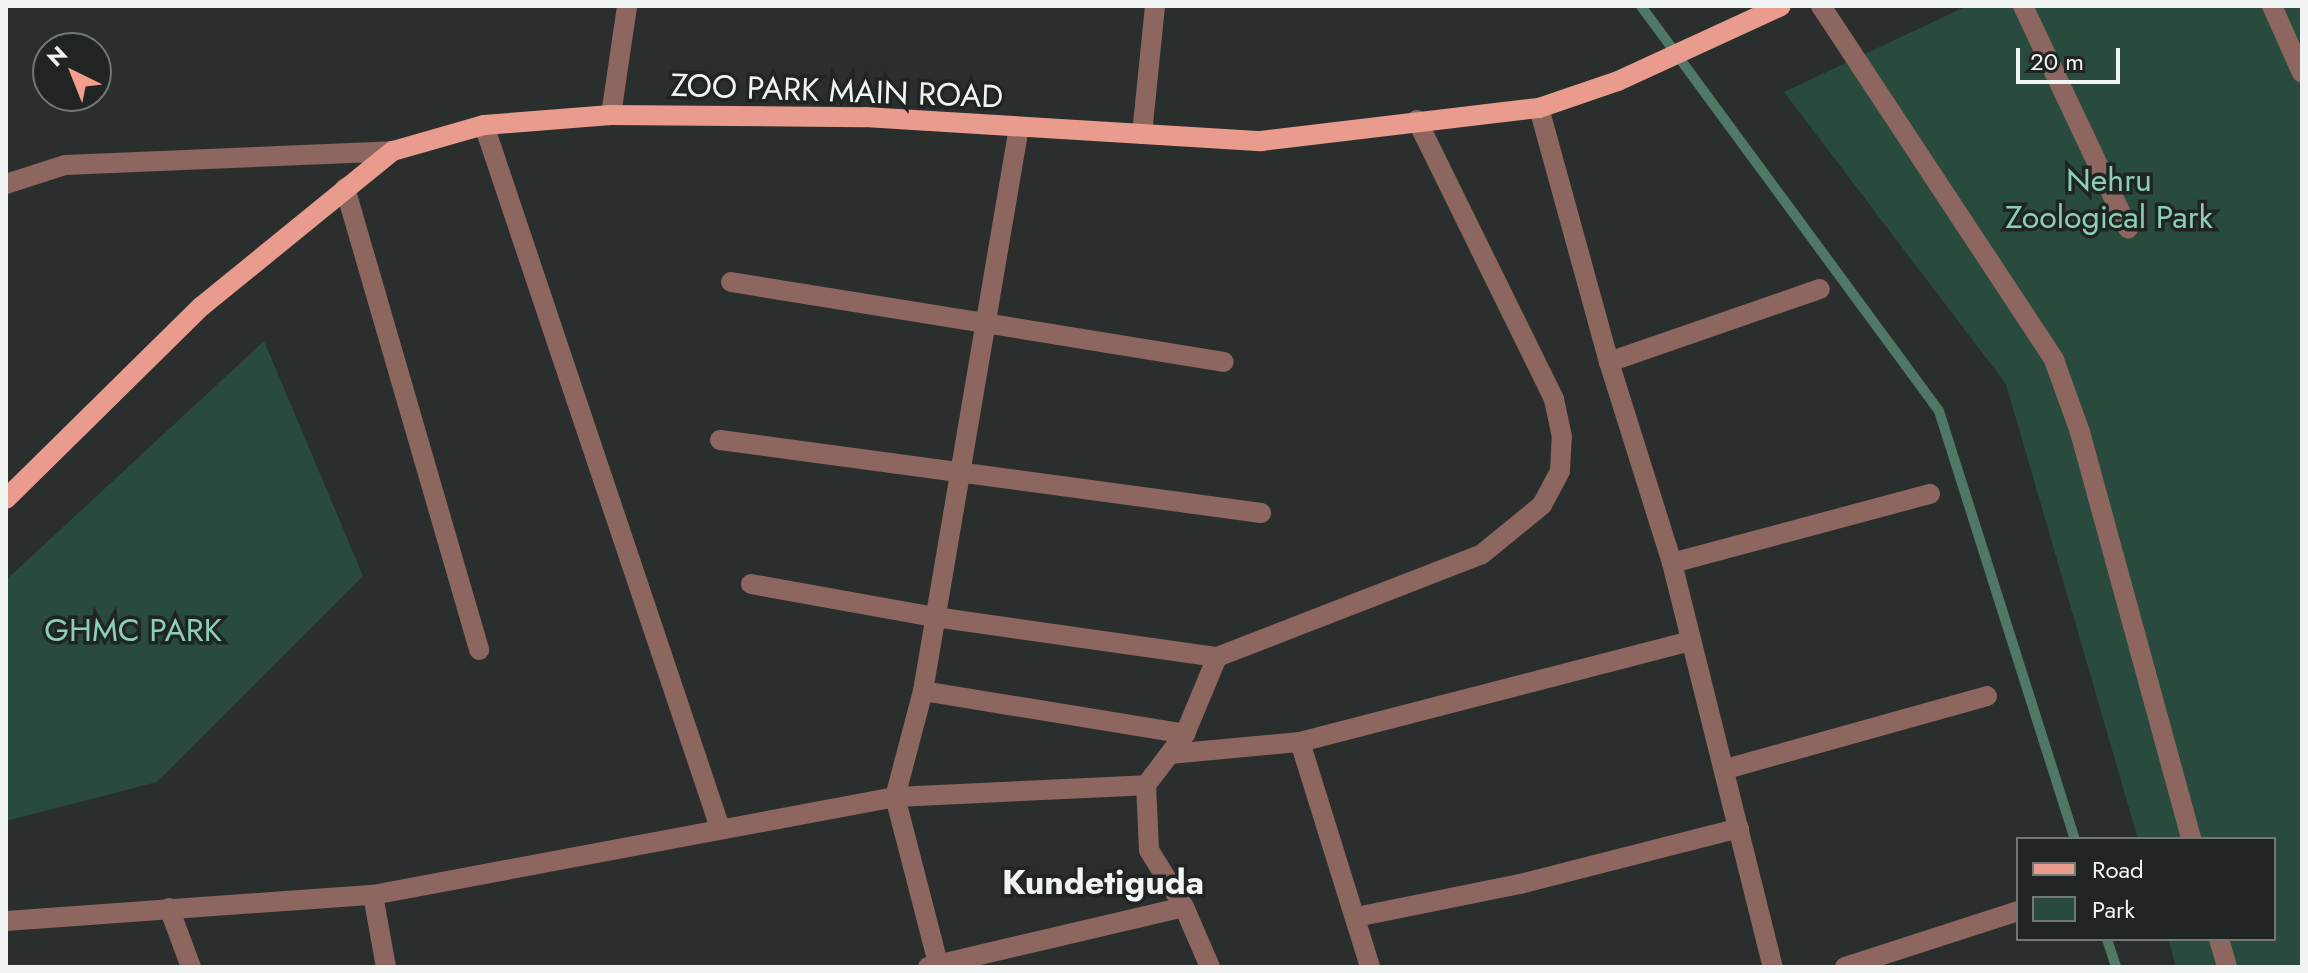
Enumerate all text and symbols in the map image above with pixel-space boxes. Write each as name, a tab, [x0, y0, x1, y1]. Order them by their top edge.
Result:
north arrow	[32, 32, 112, 112]
scale bar	[2020, 32, 2124, 82]
text: N	[40, 38, 74, 74]
text: 20 m	[2030, 44, 2084, 79]
street label: ZOO PARK MAIN ROAD	[670, 66, 1004, 116]
park label: Nehru Zoological Park	[2005, 162, 2213, 237]
park label: GHMC PARK	[44, 611, 222, 649]
legend	[2016, 837, 2276, 941]
text: Road	[2092, 852, 2144, 887]
district label: Kundetiguda	[1002, 863, 1204, 903]
text: Park	[2092, 892, 2135, 927]

